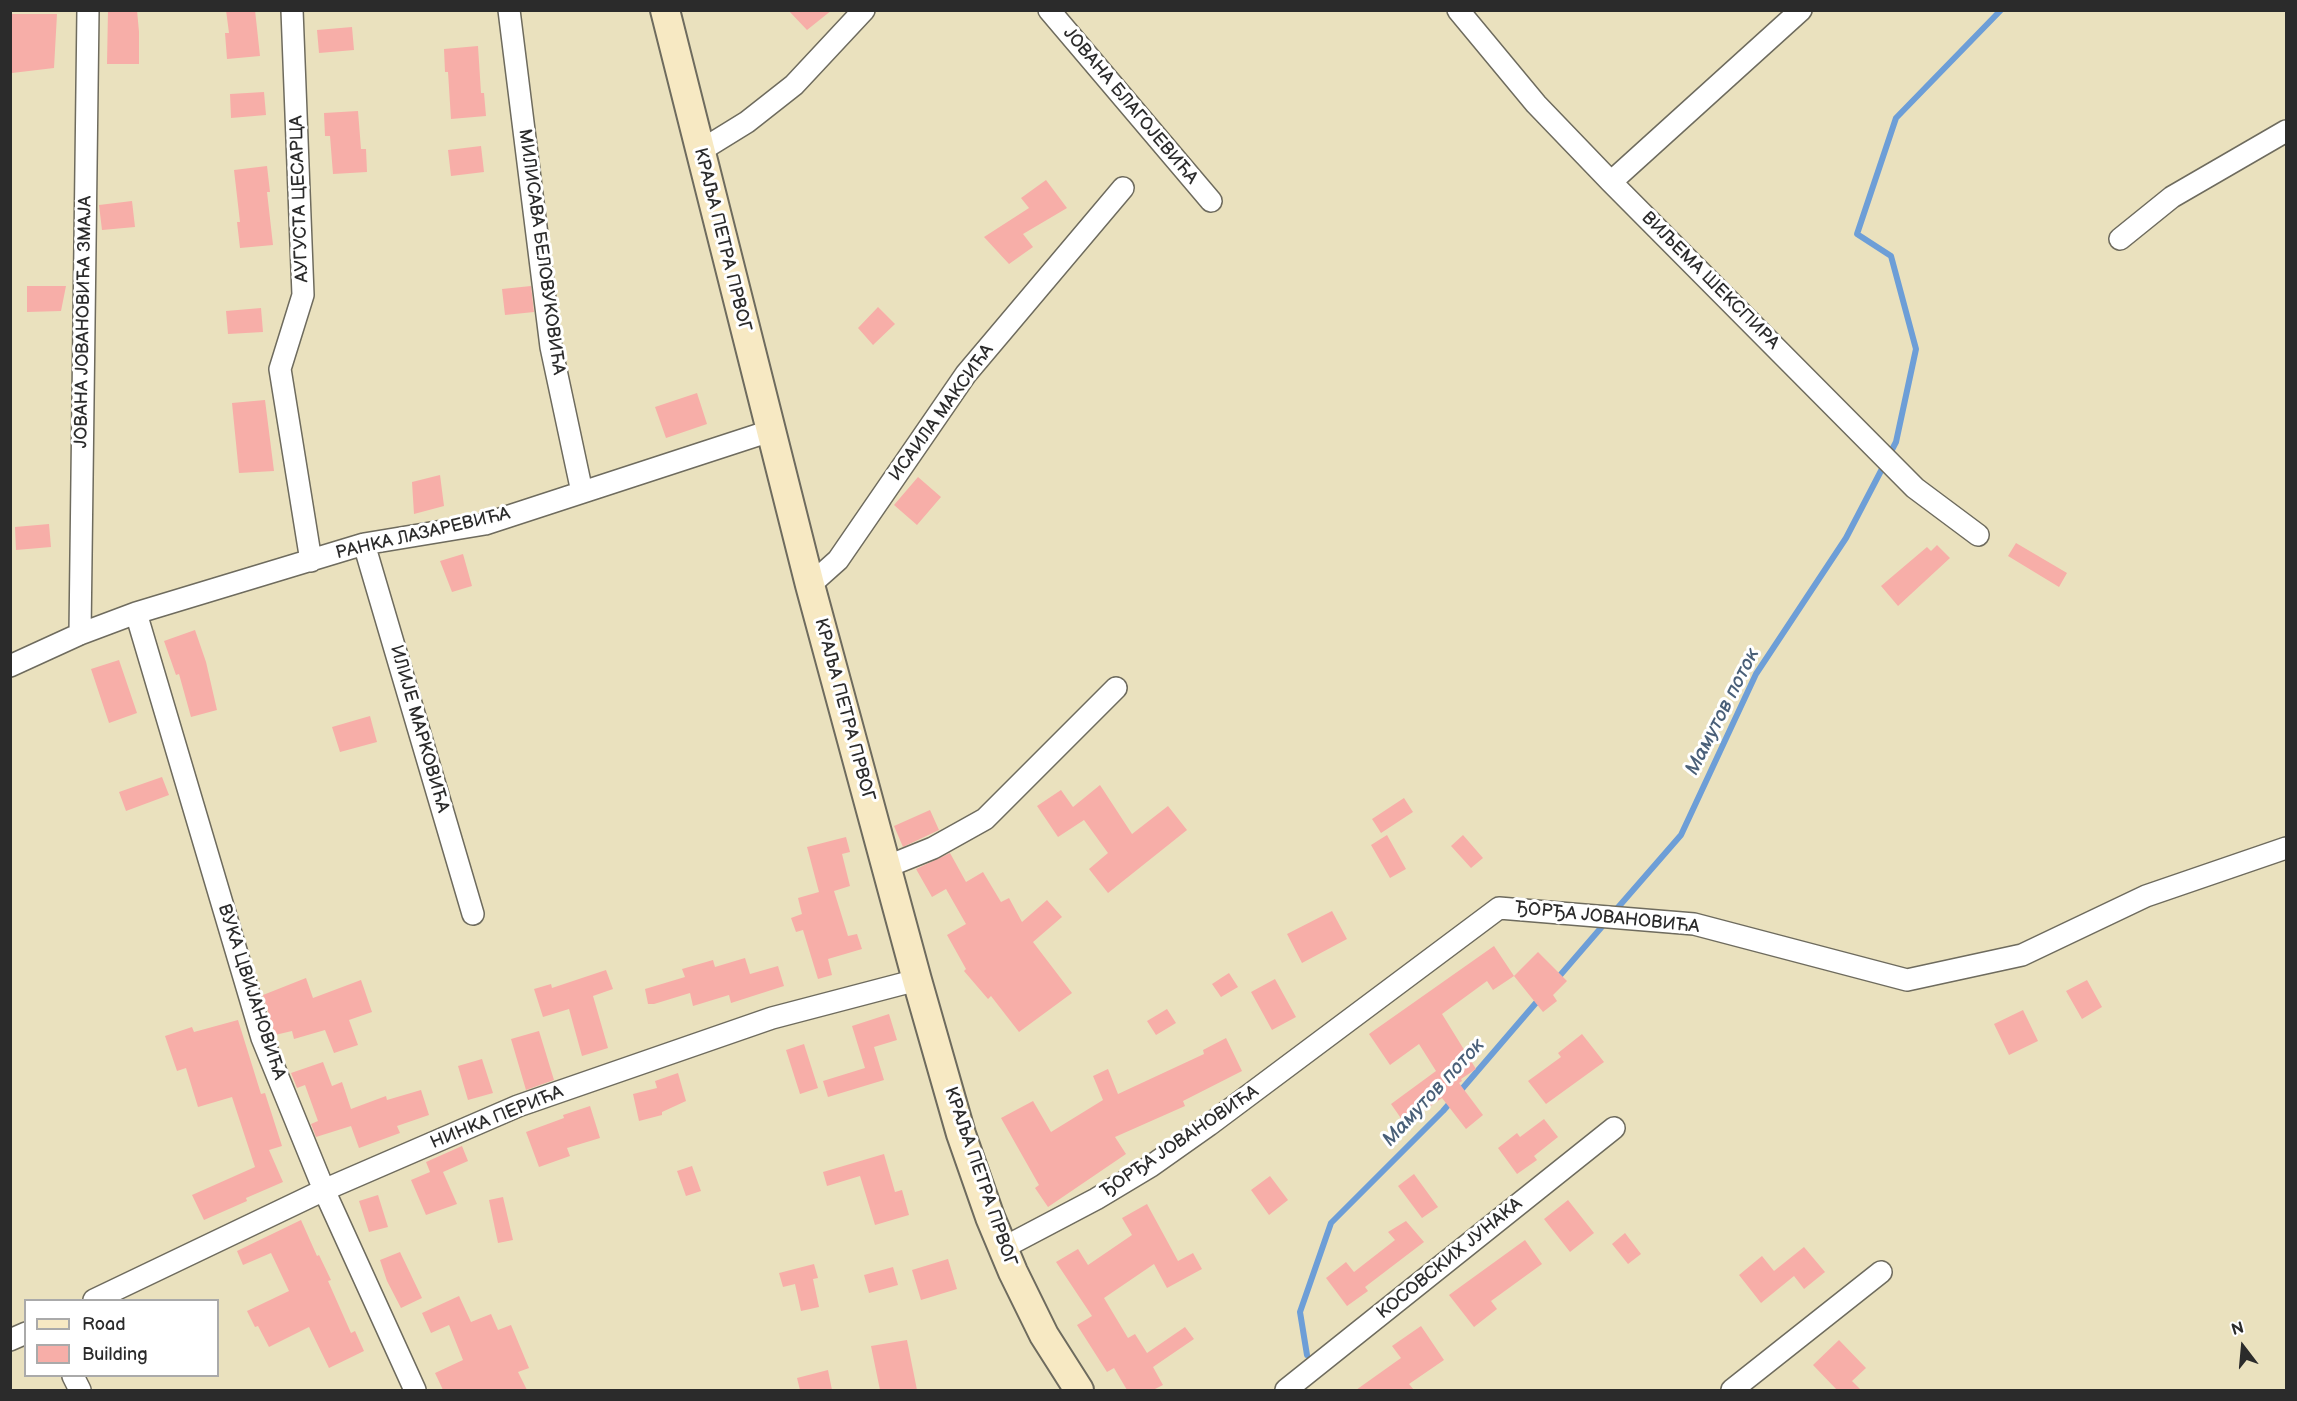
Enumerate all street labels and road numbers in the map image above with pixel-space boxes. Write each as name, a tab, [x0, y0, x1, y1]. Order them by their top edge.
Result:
street label: ЈОВАНА БЛАГОЈЕВИЋА	[1058, 23, 1202, 189]
street label: АУГУСТА ЦЕСАРЦА	[286, 115, 314, 283]
street label: МИЛИСАВА БЕЛОВУКОВИЋА	[513, 128, 569, 376]
street label: КРАЉА ПЕТРА ПРВОГ	[689, 146, 755, 334]
street label: ЈОВАНА ЈОВАНОВИЋА ЗМАЈА	[71, 196, 97, 448]
street label: ВИЉЕМА ШЕКСПИРА	[1637, 208, 1783, 354]
street label: ИСАИЛА МАКСИЋА	[885, 341, 999, 485]
street label: РАНКА ЛАЗАРЕВИЋА	[334, 503, 512, 565]
street label: КРАЉА ПЕТРА ПРВОГ	[809, 616, 879, 804]
street label: ИЛИЈЕ МАРКОВИЋА	[385, 643, 453, 815]
street label: ЂОРЂА ЈОВАНОВИЋА	[1514, 898, 1700, 938]
street label: ВУКА ЦВИЈАНОВИЋА	[212, 901, 290, 1083]
street label: ЂОРЂА ЈОВАНОВИЋА	[1097, 1081, 1263, 1203]
street label: НИНКА ПЕРИЋА	[428, 1082, 566, 1154]
street label: КРАЉА ПЕТРА ПРВОГ	[939, 1084, 1021, 1270]
street label: КОСОВСКИХ ЈУНАКА	[1373, 1194, 1527, 1324]

